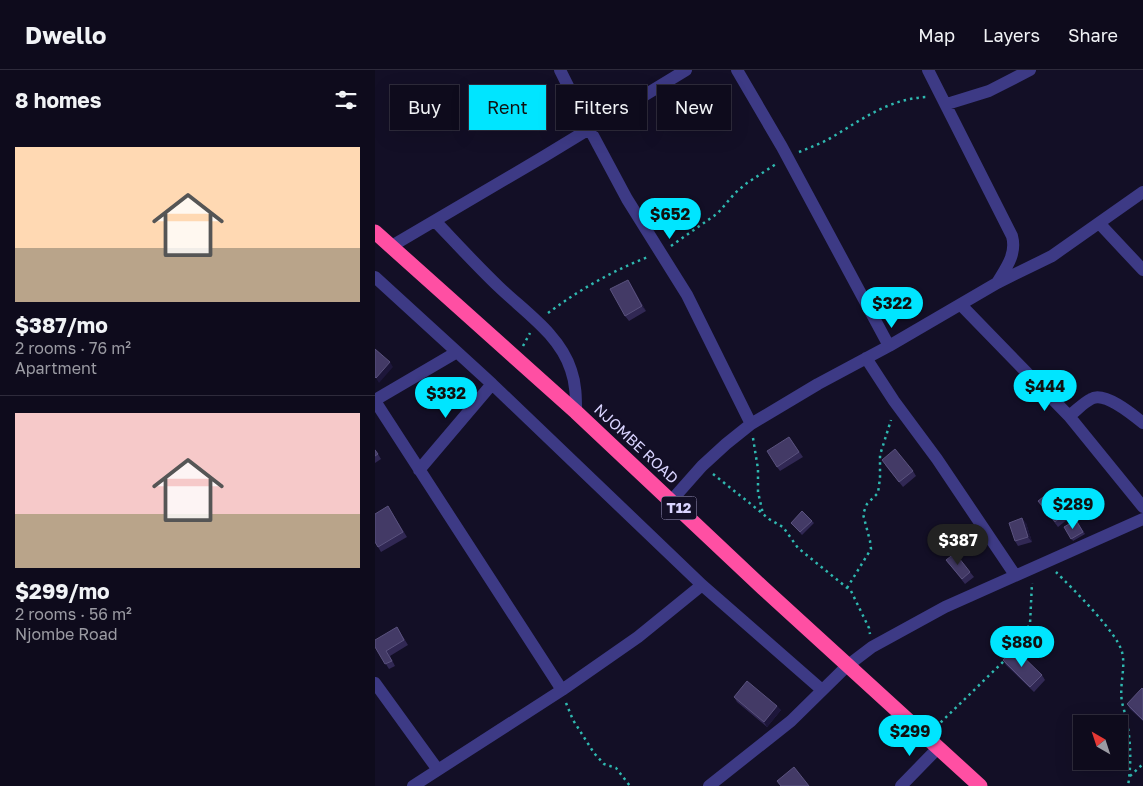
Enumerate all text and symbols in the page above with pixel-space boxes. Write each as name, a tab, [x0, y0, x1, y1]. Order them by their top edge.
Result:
text: Dwello	[25, 20, 106, 49]
text: Map	[918, 24, 955, 46]
text: Layers	[983, 24, 1040, 46]
text: Share	[1068, 24, 1118, 46]
chip: Buy	[390, 85, 459, 130]
chip: Rent	[469, 85, 546, 130]
chip: Filters	[556, 85, 647, 130]
chip: New	[657, 85, 731, 130]
icon: filters	[332, 86, 360, 114]
text: 8 homes	[15, 87, 102, 113]
icon: home	[143, 180, 233, 270]
pin: $652	[640, 198, 700, 240]
text: $652	[650, 204, 690, 224]
pin: $322	[862, 286, 922, 329]
text: $322	[872, 293, 912, 313]
text: $387/mo	[15, 312, 108, 338]
text: 2 rooms · 76 m²	[15, 338, 131, 358]
text: Apartment	[15, 358, 97, 378]
pin: $444	[1015, 370, 1075, 412]
pin: $332	[416, 376, 476, 419]
text: $444	[1025, 376, 1065, 396]
text: $332	[426, 383, 466, 403]
street label: NJOMBE ROAD	[591, 400, 682, 487]
icon: home	[143, 445, 233, 535]
pin: $289	[1043, 488, 1103, 530]
text: $289	[1053, 494, 1093, 514]
road number: T12	[661, 496, 697, 519]
pin: $387	[928, 524, 988, 566]
text: $387	[938, 530, 978, 550]
text: $299/mo	[15, 578, 110, 604]
text: 2 rooms · 56 m²	[15, 604, 132, 624]
text: Njombe Road	[15, 624, 118, 644]
pin: $880	[992, 626, 1052, 668]
text: $880	[1001, 632, 1043, 652]
pin: $299	[880, 714, 940, 757]
north arrow	[1073, 715, 1127, 770]
map controls	[1073, 715, 1128, 770]
text: $299	[890, 721, 930, 741]

